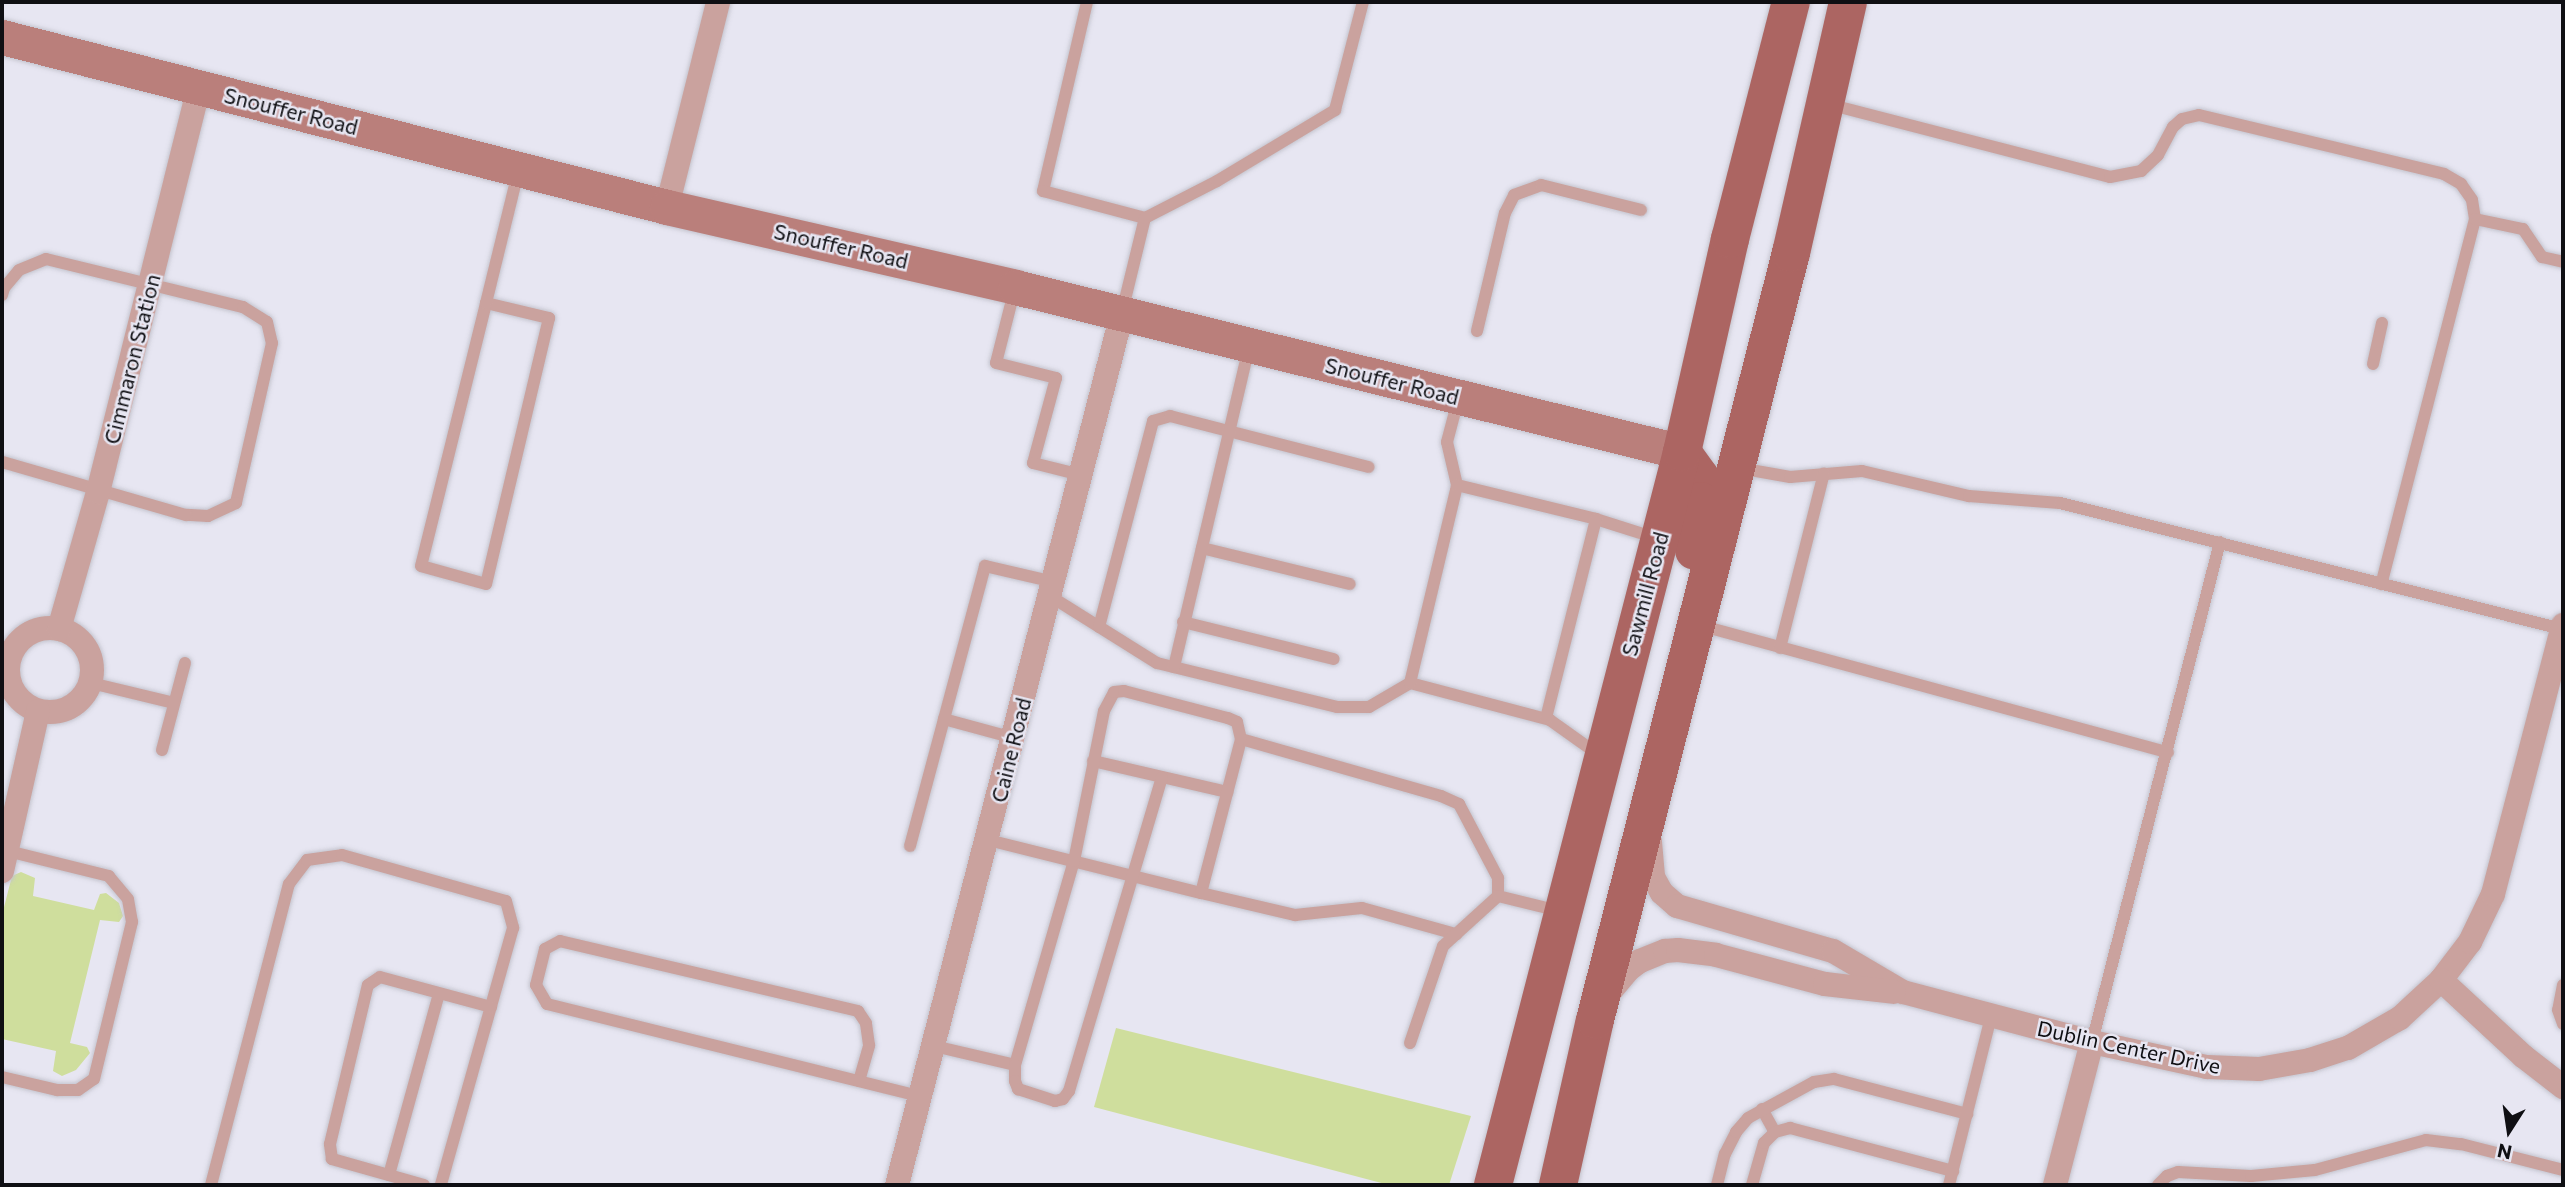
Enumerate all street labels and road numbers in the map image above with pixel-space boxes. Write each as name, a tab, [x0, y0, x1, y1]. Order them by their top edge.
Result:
street label: Snouffer Road	[222, 82, 360, 140]
street label: Snouffer Road	[772, 218, 910, 274]
street label: Cimmaron Station	[99, 271, 165, 447]
street label: Snouffer Road	[1323, 352, 1461, 410]
street label: Sawmill Road	[1616, 529, 1674, 659]
street label: Caine Road	[986, 695, 1036, 805]
street label: Dublin Center Drive	[2035, 1015, 2223, 1079]

